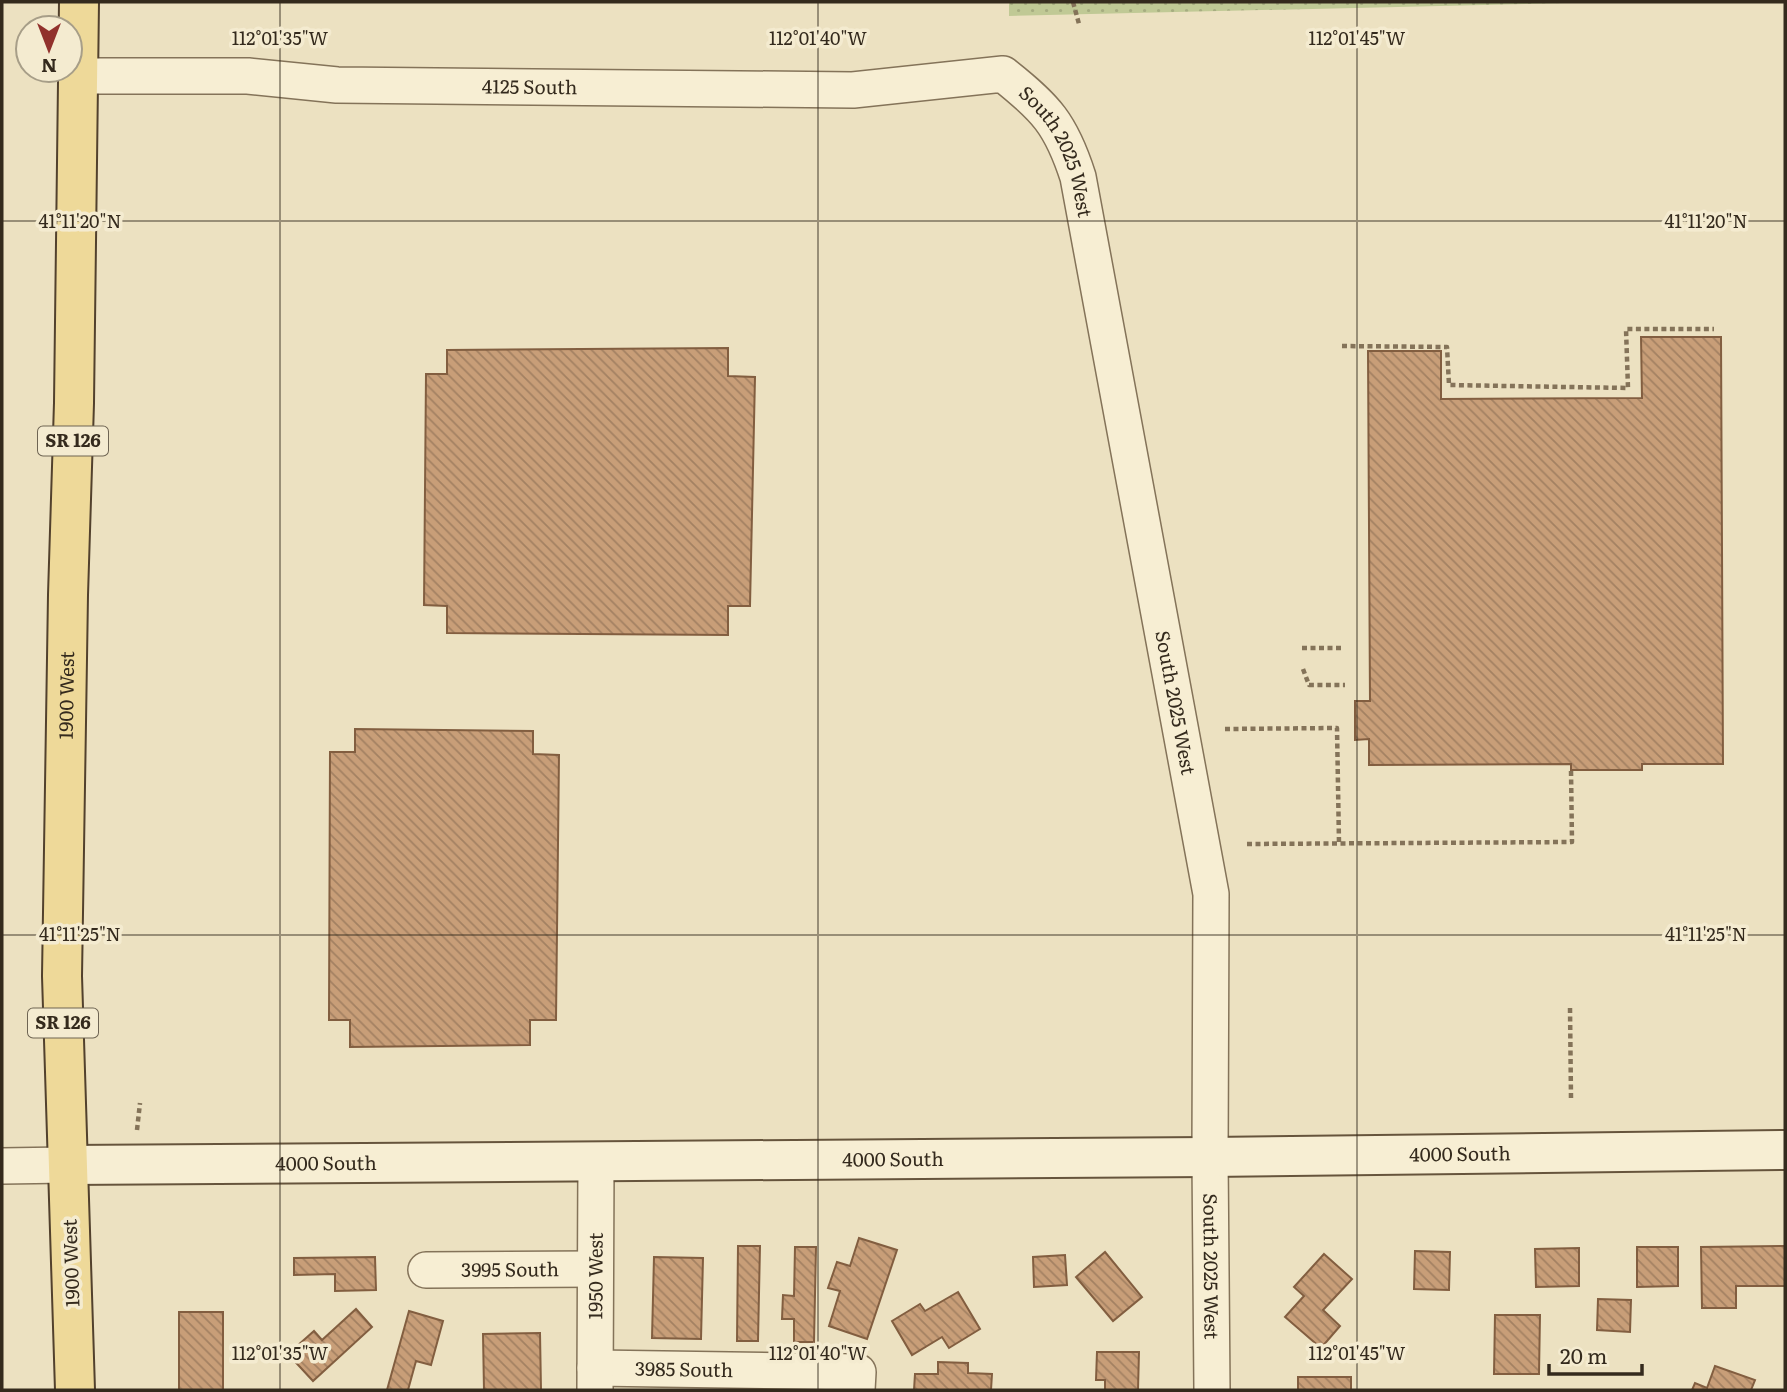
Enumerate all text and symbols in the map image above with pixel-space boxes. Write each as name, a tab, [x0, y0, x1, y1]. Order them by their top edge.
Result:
north arrow	[14, 14, 84, 84]
text: 112°01'35"W	[232, 24, 329, 51]
text: 112°01'40"W	[769, 24, 867, 51]
text: 112°01'45"W	[1309, 24, 1406, 51]
text: N	[41, 53, 57, 81]
street label: 4125 South	[482, 71, 577, 100]
street label: South 2025 West	[1014, 78, 1100, 220]
text: 41°11'20"N	[38, 207, 122, 234]
text: 41°11'20"N	[1664, 207, 1748, 234]
road number: SR 126	[38, 426, 108, 456]
street label: South 2025 West	[1149, 628, 1204, 777]
street label: 1900 West	[51, 651, 80, 740]
text: 41°11'25"N	[39, 920, 121, 947]
text: 41°11'25"N	[1665, 920, 1747, 947]
road number: SR 126	[28, 1008, 98, 1038]
street label: 4000 South	[1409, 1138, 1511, 1168]
street label: 4000 South	[842, 1144, 944, 1173]
street label: 4000 South	[275, 1148, 377, 1177]
street label: South 2025 West	[1197, 1193, 1227, 1340]
street label: 1900 West	[54, 1218, 86, 1308]
street label: 1950 West	[580, 1232, 609, 1319]
street label: 3995 South	[461, 1254, 559, 1283]
scale bar	[1549, 1332, 1642, 1376]
text: 112°01'35"W	[232, 1339, 329, 1366]
text: 112°01'40"W	[769, 1339, 867, 1366]
text: 112°01'45"W	[1309, 1339, 1406, 1366]
text: 20 m	[1560, 1339, 1607, 1370]
street label: 3985 South	[635, 1354, 733, 1383]

